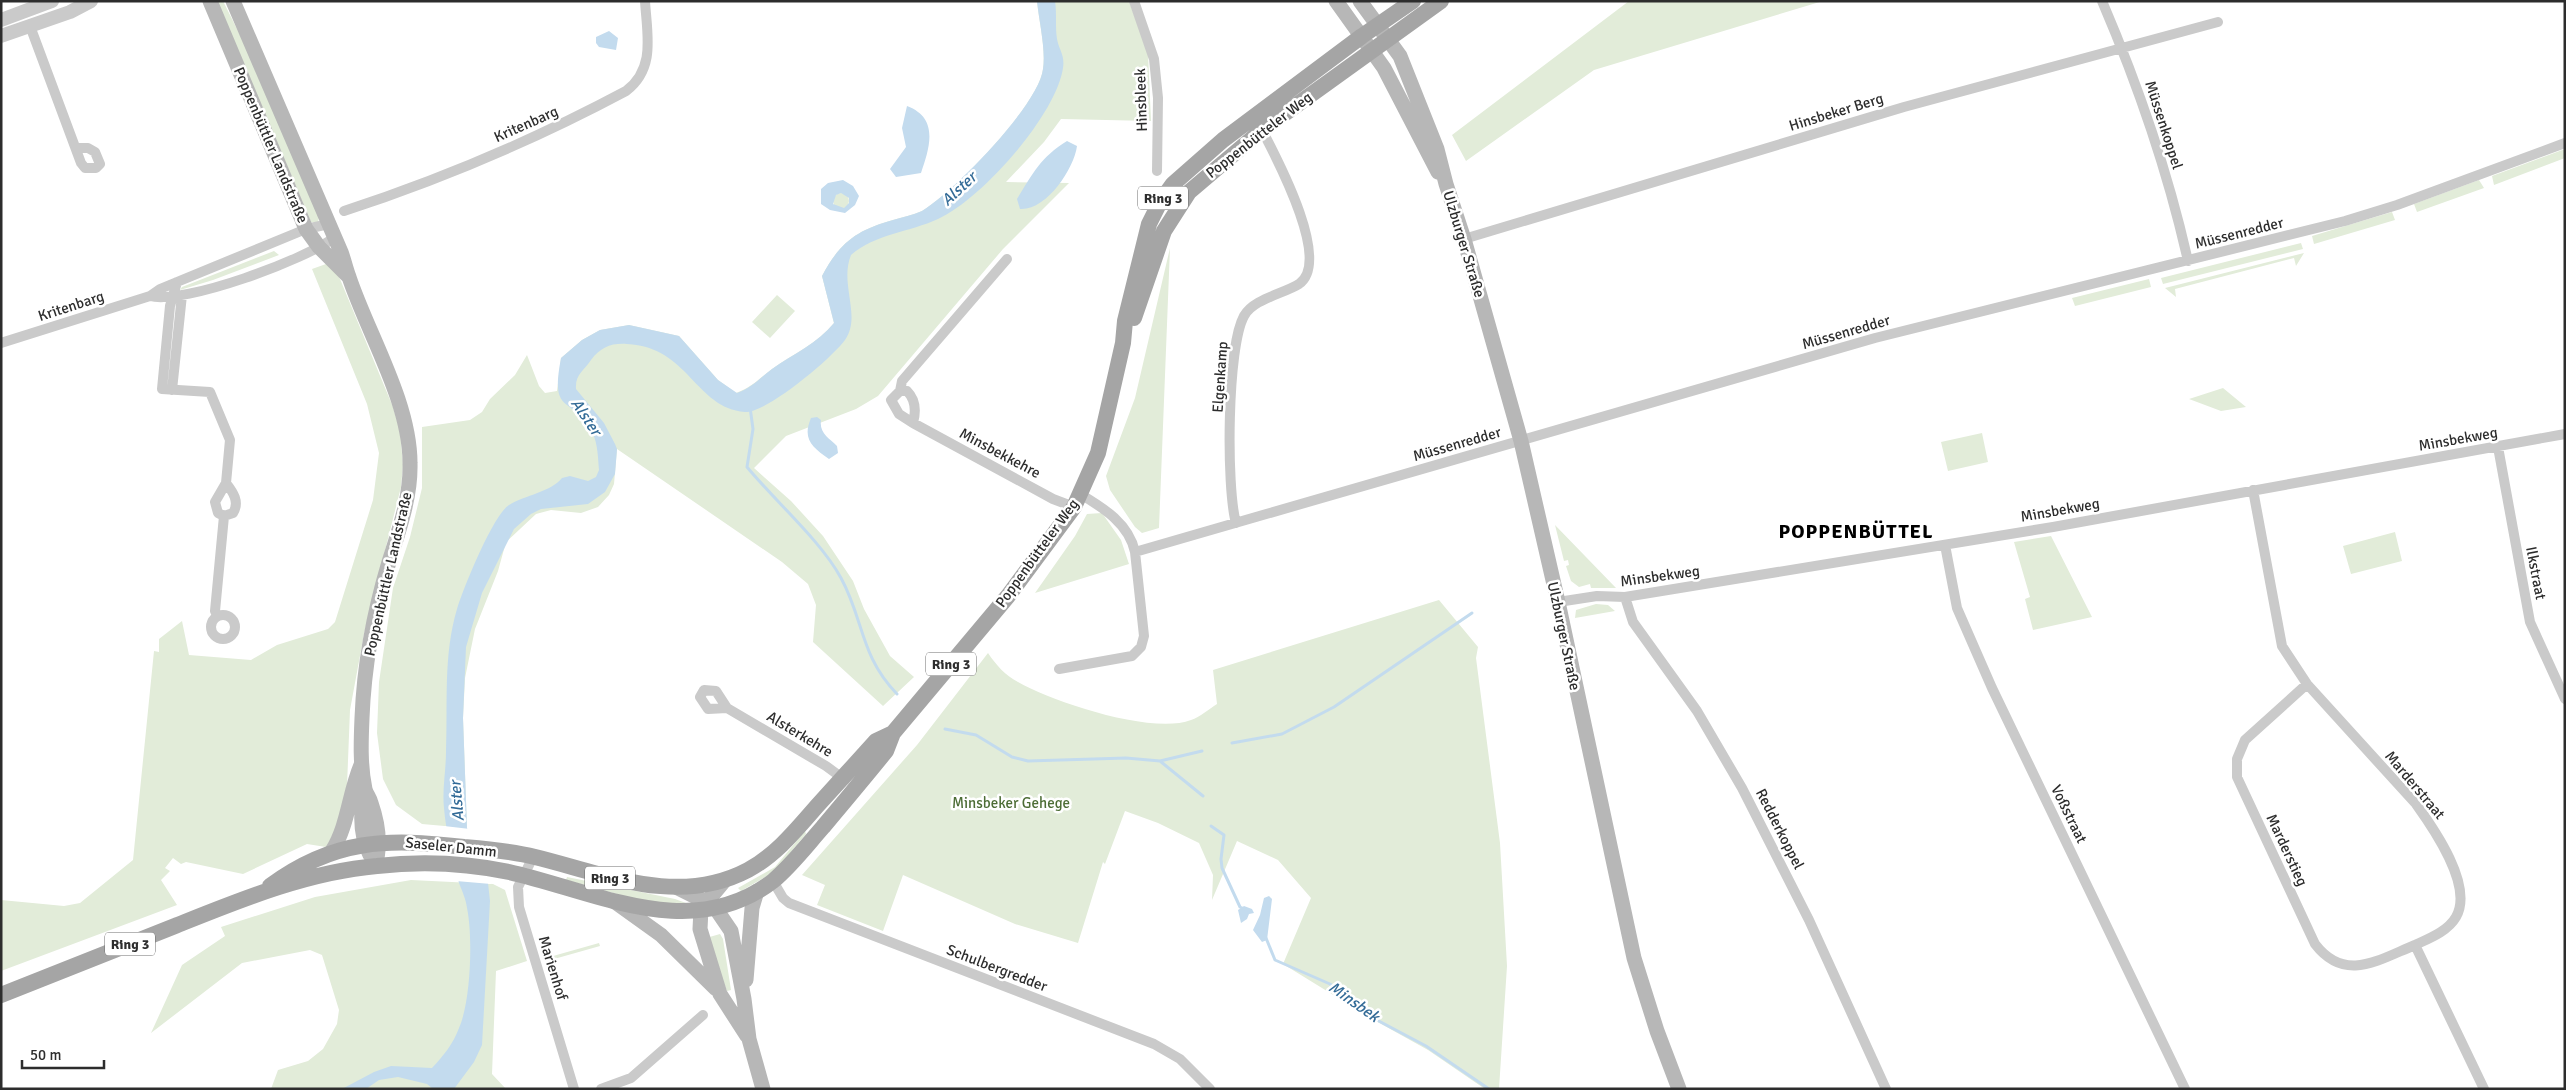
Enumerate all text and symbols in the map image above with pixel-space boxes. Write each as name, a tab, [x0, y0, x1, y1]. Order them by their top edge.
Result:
street label: Poppenbüttler Landstraße	[230, 64, 312, 226]
street label: Hinsbleek	[1131, 67, 1151, 132]
street label: Müssenkoppel	[2141, 78, 2187, 172]
street label: Poppenbütteler Weg	[1202, 88, 1316, 182]
street label: Hinsbeker Berg	[1787, 89, 1885, 135]
street label: Kritenbarg	[491, 102, 561, 146]
water label: Alster	[937, 166, 982, 210]
road number: Ring 3	[1138, 187, 1188, 210]
street label: Ulzburger Straße	[1439, 188, 1489, 300]
street label: Müssenredder	[2193, 213, 2286, 253]
street label: Kritenbarg	[36, 287, 106, 325]
street label: Müssenredder	[1800, 311, 1893, 353]
street label: Elgenkamp	[1209, 341, 1231, 413]
water label: Alster	[566, 395, 607, 441]
street label: Müssenredder	[1411, 423, 1504, 465]
street label: Minsbekweg	[2417, 423, 2499, 455]
street label: Minsbekkehre	[956, 424, 1044, 482]
street label: Poppenbüttler Landstraße	[360, 490, 416, 658]
street label: Minsbekweg	[2019, 494, 2101, 526]
street label: Poppenbütteler Weg	[992, 495, 1082, 611]
district label: POPPENBÜTTEL	[1778, 519, 1934, 544]
street label: Ilkstraat	[2522, 545, 2550, 601]
street label: Minsbekweg	[1619, 562, 1701, 590]
street label: Ulzburger Straße	[1544, 580, 1584, 692]
road number: Ring 3	[926, 652, 976, 676]
street label: Alsterkehre	[764, 707, 836, 761]
street label: Marderstraat	[2381, 747, 2449, 823]
water label: Alster	[445, 778, 469, 822]
street label: Voßstraat	[2047, 782, 2091, 846]
street label: Redderkoppel	[1752, 786, 1808, 872]
park label: Minsbeker Gehege	[952, 794, 1070, 812]
street label: Marderstieg	[2262, 811, 2312, 889]
street label: Saseler Damm	[404, 833, 498, 861]
road number: Ring 3	[585, 866, 635, 890]
road number: Ring 3	[105, 932, 155, 956]
street label: Marienhof	[535, 934, 572, 1003]
street label: Schulbergredder	[944, 941, 1050, 996]
water label: Minsbek	[1325, 977, 1385, 1028]
scale bar	[22, 1038, 105, 1070]
text: 50 m	[30, 1046, 61, 1064]

